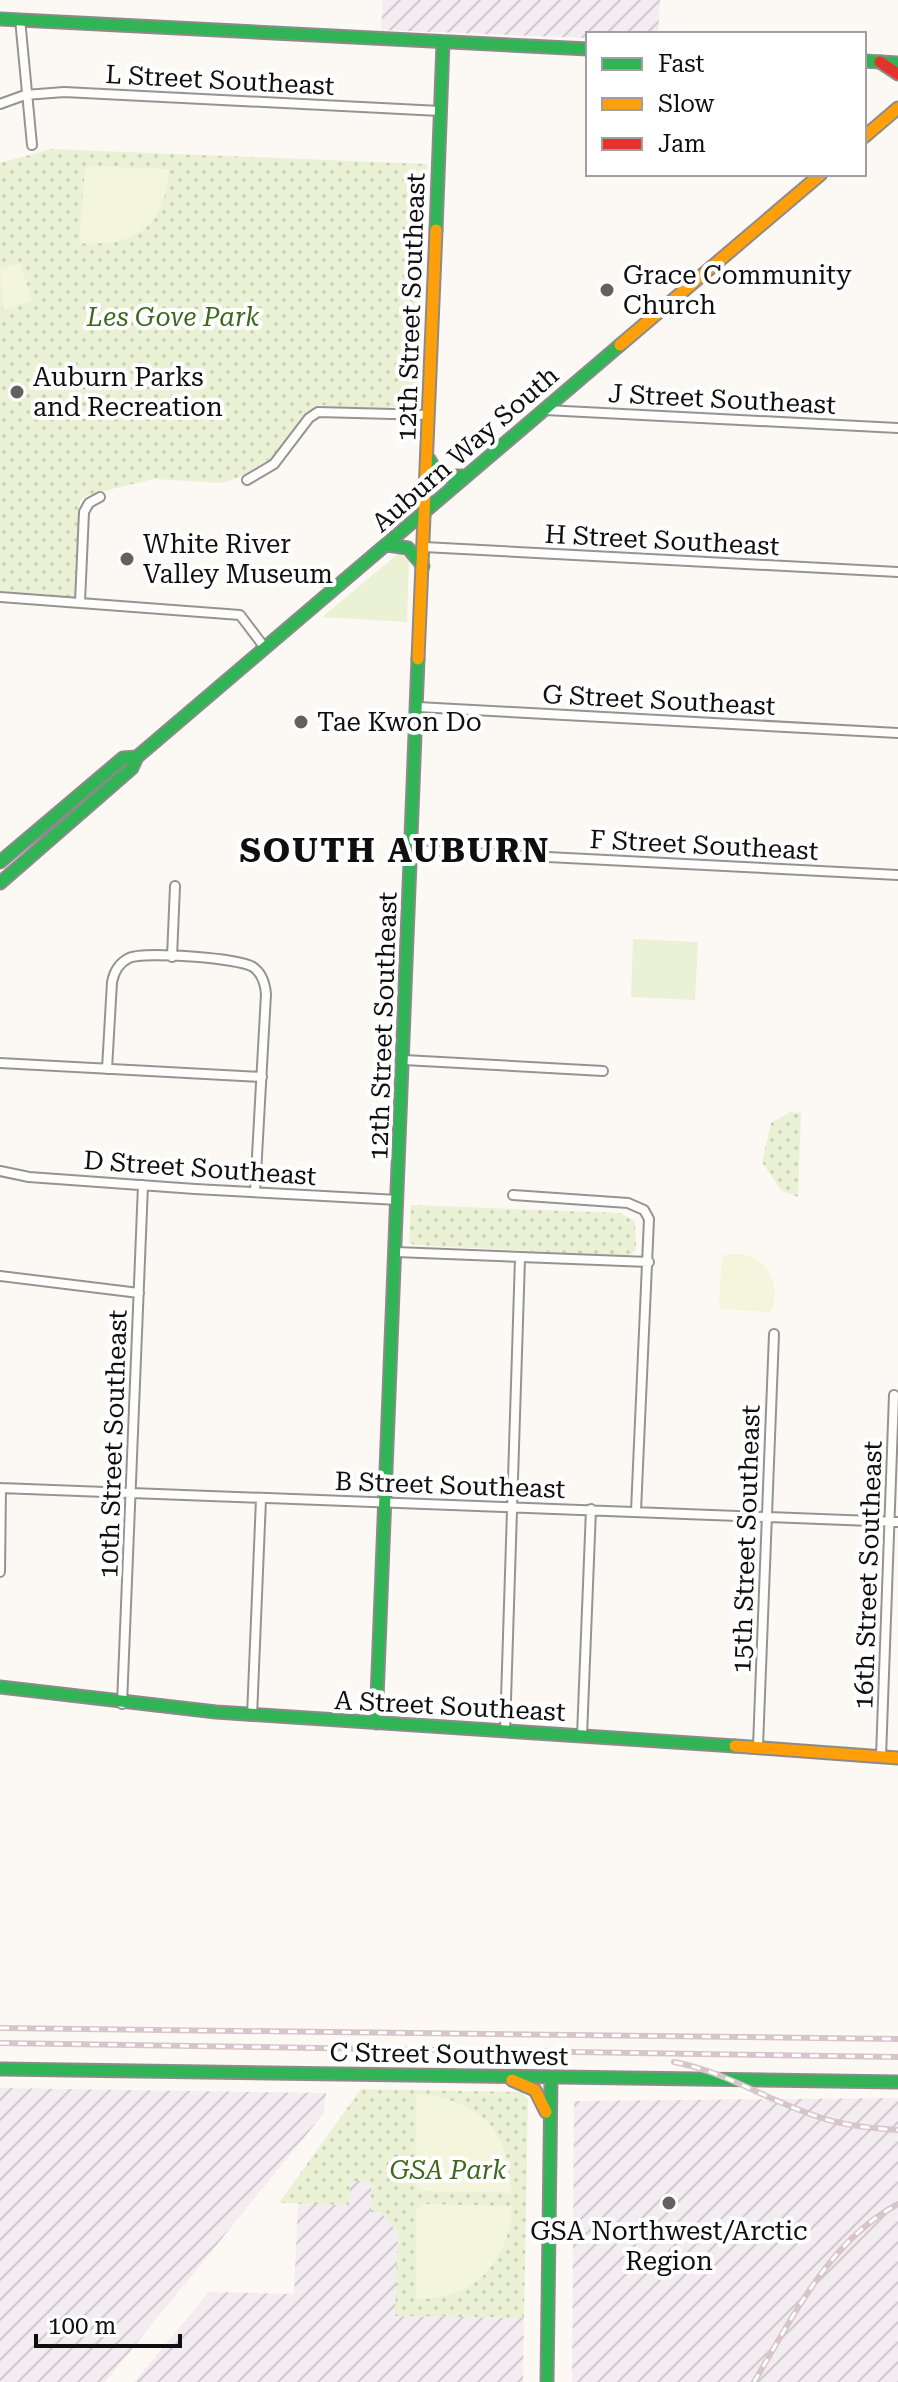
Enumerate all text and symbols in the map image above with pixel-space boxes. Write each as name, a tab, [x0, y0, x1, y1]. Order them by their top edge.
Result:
legend	[586, 32, 866, 176]
text: Fast	[658, 50, 705, 78]
street label: L Street Southeast	[105, 59, 336, 101]
text: Slow	[658, 90, 715, 118]
text: Jam	[658, 130, 706, 158]
street label: 12th Street Southeast	[391, 172, 431, 442]
place label: Grace Community Church	[623, 260, 852, 320]
marker: Grace Community Church	[598, 281, 616, 299]
park label: Les Gove Park	[86, 302, 260, 332]
street label: Auburn Way South	[366, 360, 564, 538]
place label: Auburn Parks and Recreation	[33, 362, 223, 422]
street label: J Street Southeast	[607, 378, 837, 420]
marker: Auburn Parks and Recreation	[8, 383, 26, 401]
street label: H Street Southeast	[544, 519, 780, 561]
place label: White River Valley Museum	[143, 529, 333, 589]
marker: White River Valley Museum	[118, 550, 136, 568]
street label: G Street Southeast	[542, 679, 777, 721]
place label: Tae Kwon Do	[317, 707, 482, 737]
marker: Tae Kwon Do	[292, 713, 310, 731]
street label: F Street Southeast	[589, 824, 819, 866]
district label: SOUTH AUBURN	[240, 830, 550, 870]
street label: 12th Street Southeast	[363, 891, 403, 1161]
street label: D Street Southeast	[83, 1145, 318, 1191]
street label: 10th Street Southeast	[93, 1309, 133, 1579]
street label: 15th Street Southeast	[726, 1404, 766, 1674]
street label: 16th Street Southeast	[848, 1440, 888, 1710]
street label: B Street Southeast	[334, 1466, 566, 1504]
street label: A Street Southeast	[334, 1685, 567, 1727]
street label: C Street Southwest	[329, 2037, 569, 2071]
park label: GSA Park	[390, 2155, 507, 2185]
marker: GSA Northwest/Arctic Region	[660, 2194, 678, 2212]
place label: GSA Northwest/Arctic Region	[530, 2216, 808, 2276]
scale bar	[36, 2298, 180, 2348]
text: 100 m	[48, 2312, 116, 2340]

